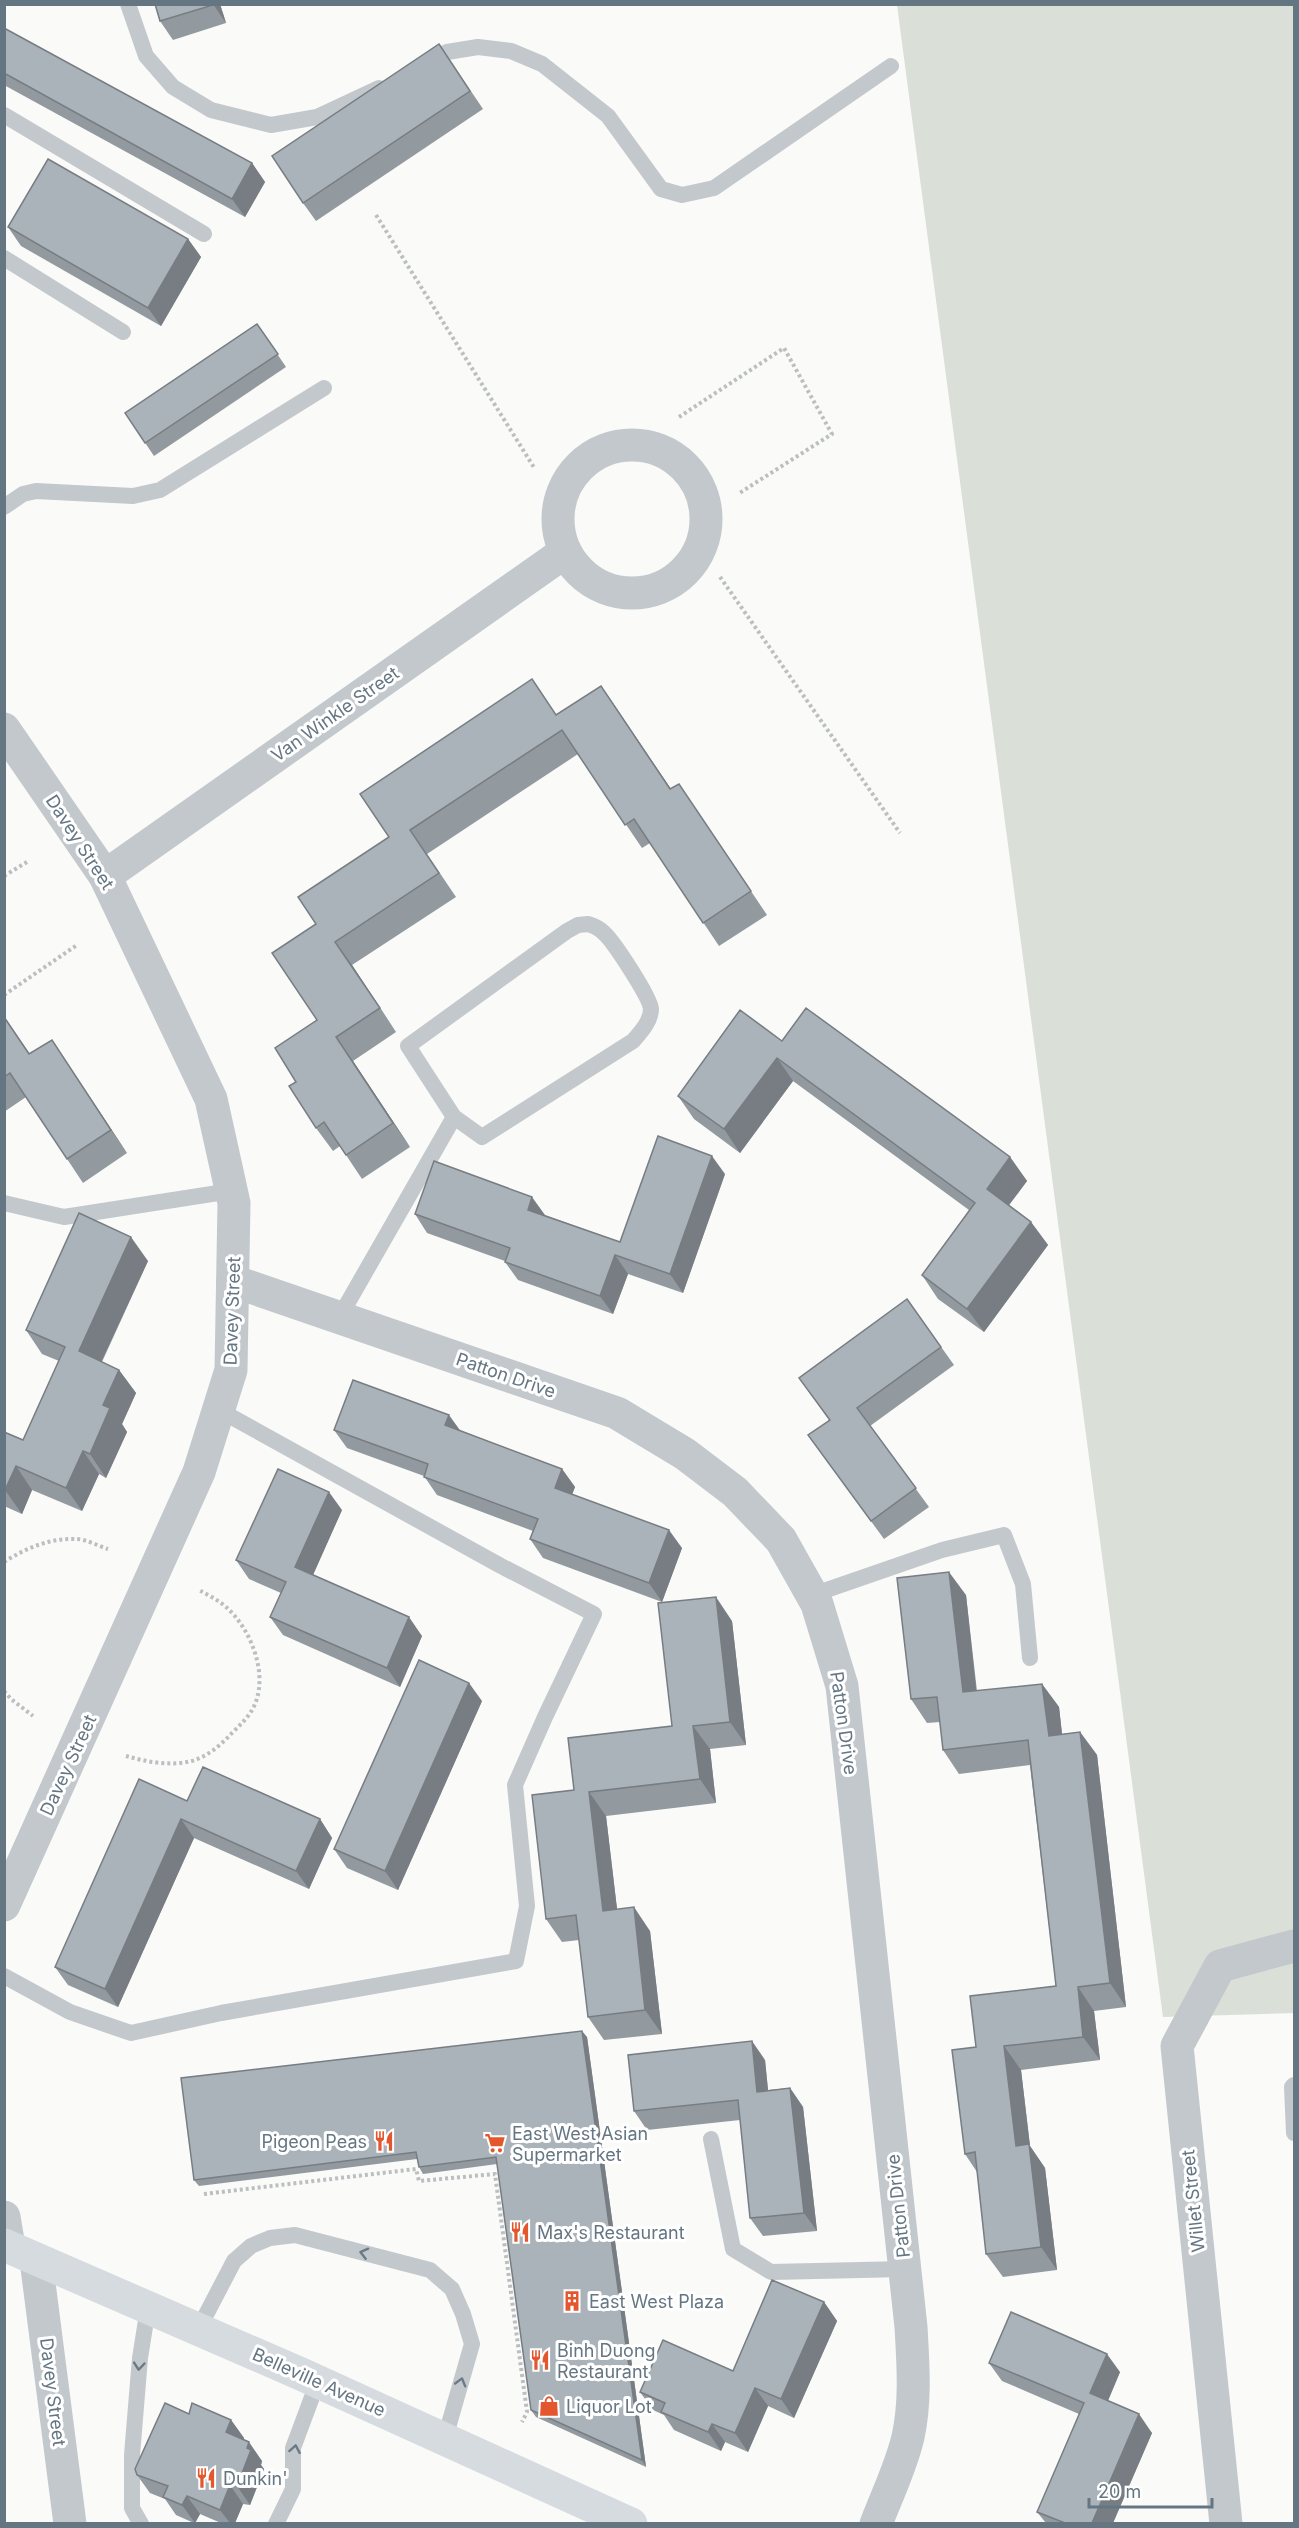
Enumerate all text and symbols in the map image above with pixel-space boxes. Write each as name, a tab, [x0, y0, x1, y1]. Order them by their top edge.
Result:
street label: Van Winkle Street	[267, 662, 403, 766]
street label: Davey Street	[42, 791, 118, 893]
street label: Davey Street	[220, 1256, 244, 1366]
street label: Patton Drive	[453, 1348, 559, 1402]
street label: Patton Drive	[826, 1670, 862, 1776]
street label: Davey Street	[36, 1711, 101, 1819]
place label: East West Asian Supermarket	[512, 2123, 648, 2165]
restaurant icon: Pigeon Peas	[372, 2129, 396, 2153]
place label: Pigeon Peas	[261, 2131, 367, 2152]
supermarket icon: East West Asian Supermarket	[483, 2131, 507, 2155]
street label: Willet Street	[1177, 2149, 1209, 2253]
street label: Patton Drive	[882, 2153, 914, 2259]
restaurant icon: Max's Restaurant	[508, 2220, 532, 2244]
place label: Max's Restaurant	[537, 2222, 685, 2243]
one-way arrow	[360, 2248, 370, 2260]
building icon: East West Plaza	[560, 2289, 584, 2313]
place label: East West Plaza	[589, 2291, 724, 2312]
street label: Davey Street	[36, 2337, 70, 2447]
place label: Binh Duong Restaurant	[557, 2340, 656, 2382]
street label: Belleville Avenue	[249, 2343, 389, 2421]
restaurant icon: Binh Duong Restaurant	[528, 2348, 552, 2372]
one-way arrow	[133, 2361, 146, 2370]
one-way arrow	[454, 2377, 466, 2388]
shop icon: Liquor Lot	[537, 2394, 561, 2418]
place label: Liquor Lot	[566, 2396, 652, 2417]
one-way arrow	[288, 2444, 301, 2454]
restaurant icon: Dunkin'	[194, 2466, 218, 2490]
place label: Dunkin'	[223, 2468, 288, 2489]
scale bar	[1089, 2471, 1212, 2509]
text: 20 m	[1098, 2481, 1141, 2502]

